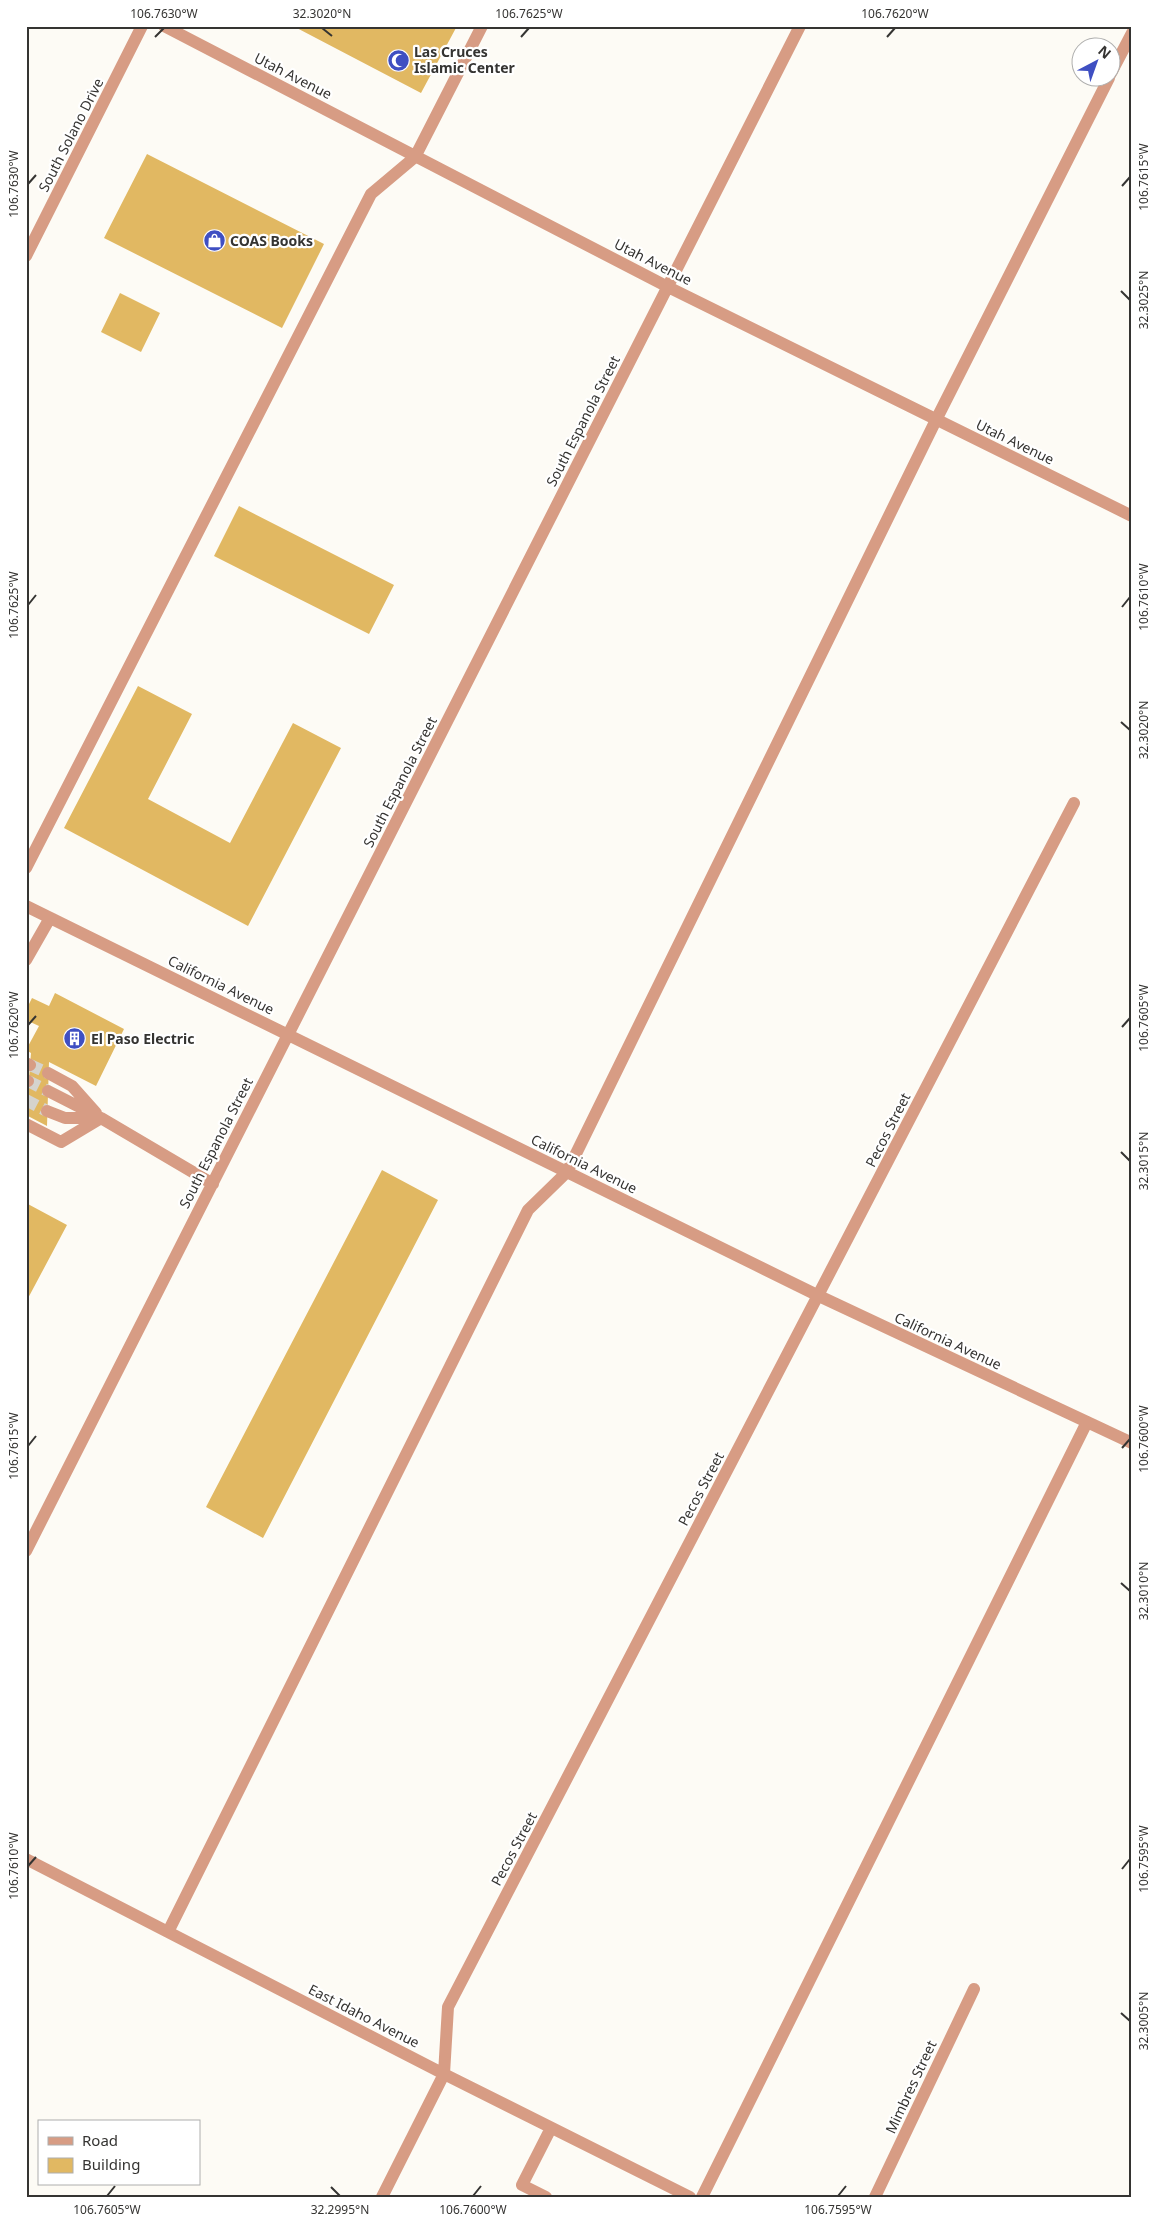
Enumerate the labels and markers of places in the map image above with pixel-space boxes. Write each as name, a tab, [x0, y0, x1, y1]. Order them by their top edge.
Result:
place label: Las Cruces Islamic Center	[414, 42, 516, 77]
mosque icon: Las Cruces Islamic Center	[386, 48, 410, 72]
shop icon: COAS Books	[202, 229, 226, 253]
place label: COAS Books	[230, 231, 313, 250]
building icon: El Paso Electric	[63, 1027, 87, 1051]
place label: El Paso Electric	[91, 1029, 195, 1048]

